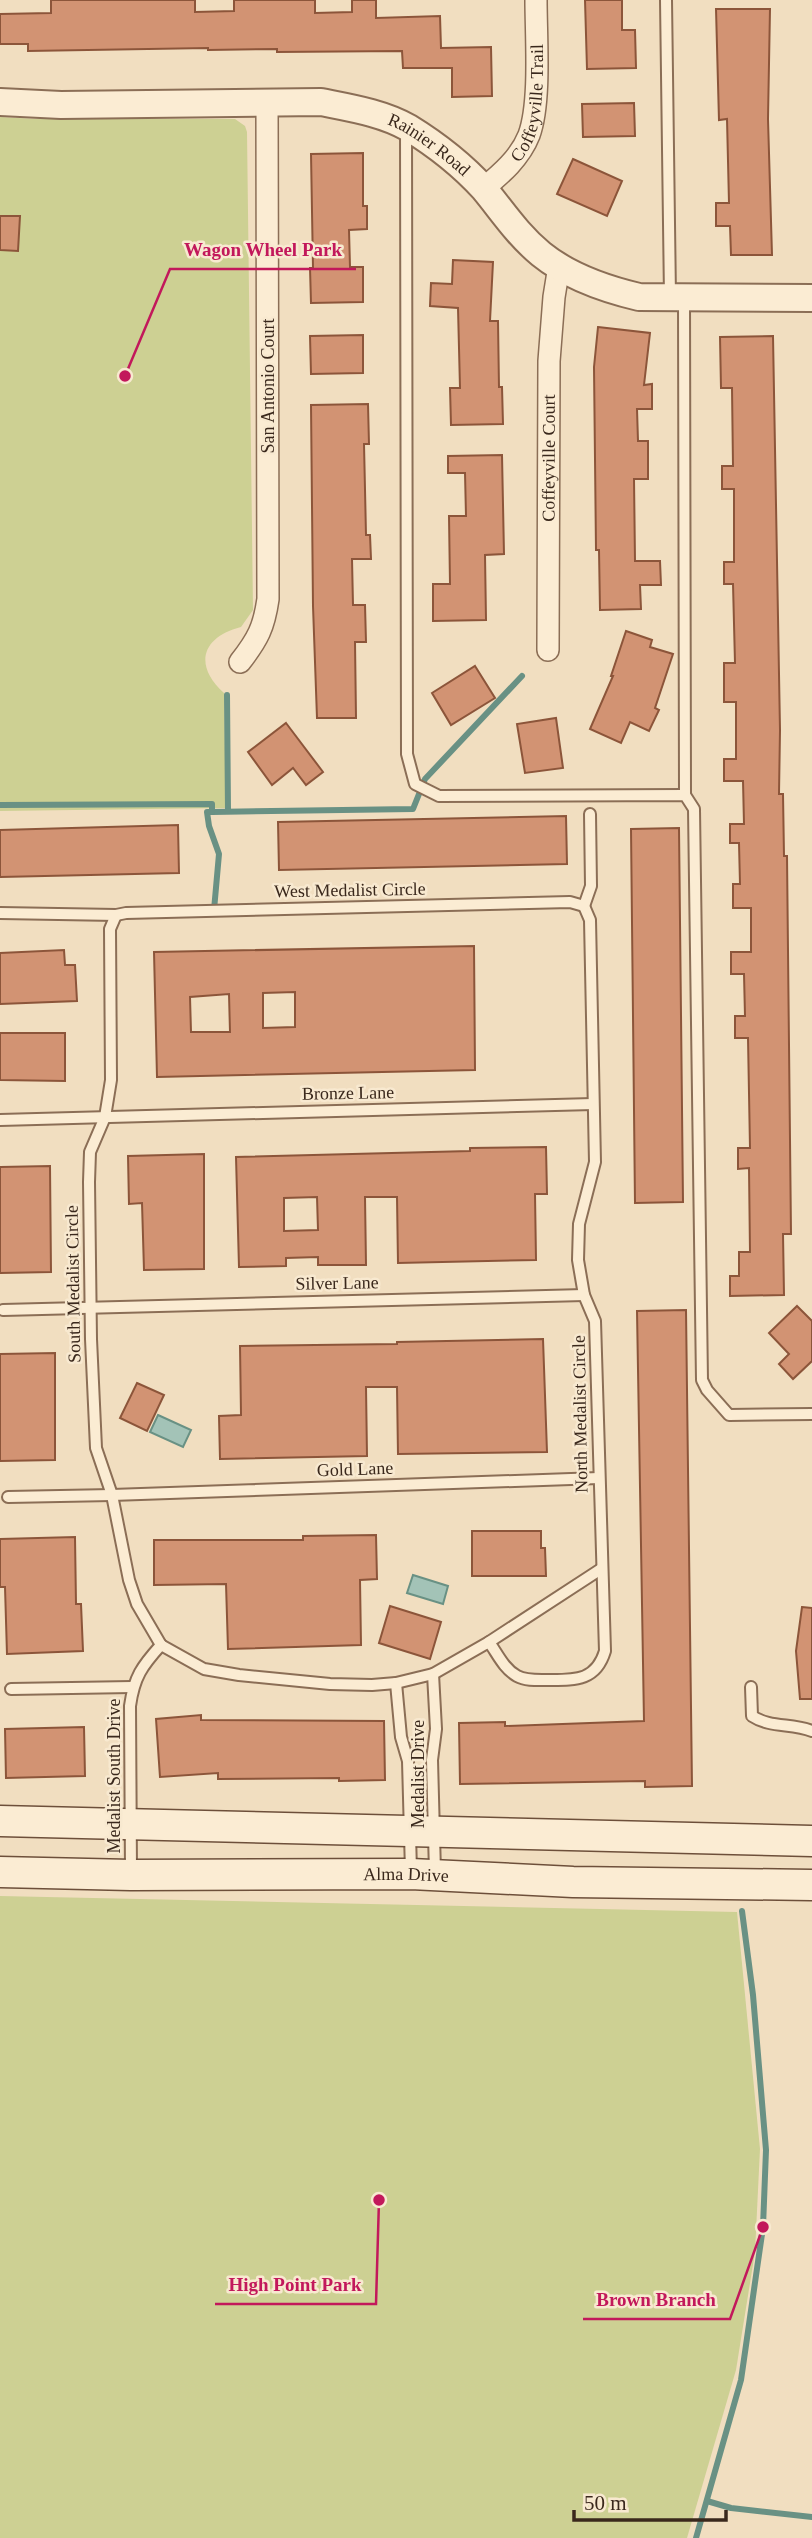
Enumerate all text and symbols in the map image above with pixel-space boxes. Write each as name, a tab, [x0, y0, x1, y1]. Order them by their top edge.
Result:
street label: Coffeyville Trail	[506, 44, 547, 166]
street label: Rainier Road	[385, 109, 474, 180]
callout: Wagon Wheel Park	[170, 229, 356, 269]
text: Wagon Wheel Park	[184, 239, 342, 260]
street label: San Antonio Court	[258, 318, 278, 454]
street label: Coffeyville Court	[538, 394, 559, 522]
street label: West Medalist Circle	[274, 879, 426, 901]
street label: Bronze Lane	[302, 1082, 394, 1104]
street label: South Medalist Circle	[62, 1205, 84, 1363]
street label: Silver Lane	[295, 1272, 379, 1294]
street label: North Medalist Circle	[569, 1335, 591, 1493]
street label: Gold Lane	[316, 1458, 394, 1480]
street label: Medalist South Drive	[104, 1699, 124, 1854]
street label: Medalist Drive	[408, 1720, 428, 1828]
street label: Alma Drive	[363, 1864, 449, 1886]
callout: High Point Park	[215, 2264, 376, 2304]
text: High Point Park	[228, 2274, 362, 2295]
callout: Brown Branch	[583, 2279, 730, 2319]
text: Brown Branch	[596, 2289, 716, 2310]
scale bar	[574, 2478, 726, 2522]
text: 50 m	[584, 2491, 627, 2515]

